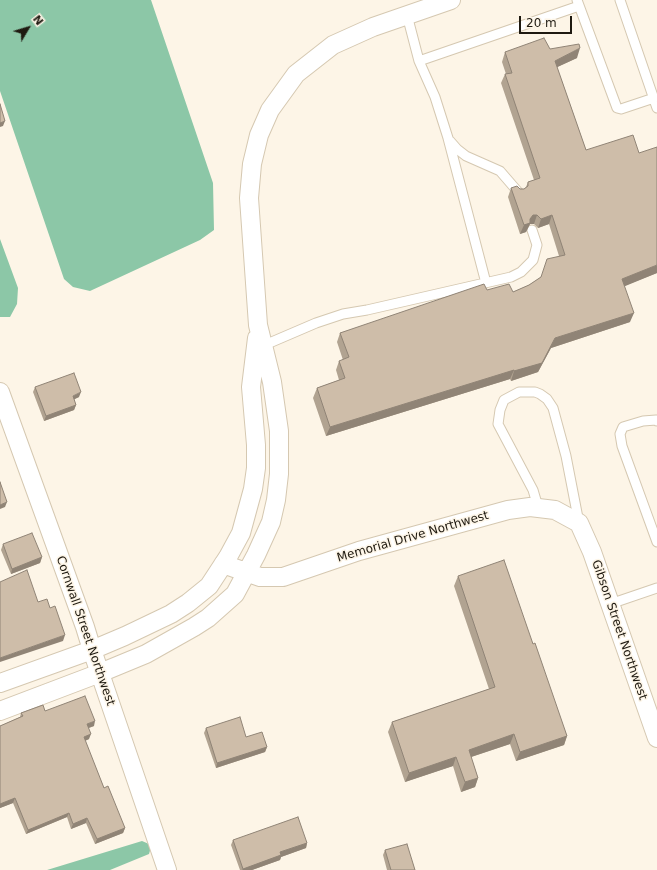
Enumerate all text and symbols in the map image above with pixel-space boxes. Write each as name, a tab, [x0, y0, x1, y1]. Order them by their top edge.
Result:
north arrow	[8, 8, 48, 48]
scale bar	[521, 8, 574, 34]
text: N	[30, 13, 46, 28]
text: 20 m	[526, 16, 557, 30]
street label: Memorial Drive Northwest	[336, 508, 490, 566]
street label: Cornwall Street Northwest	[53, 554, 117, 708]
street label: Gibson Street Northwest	[588, 558, 650, 702]

